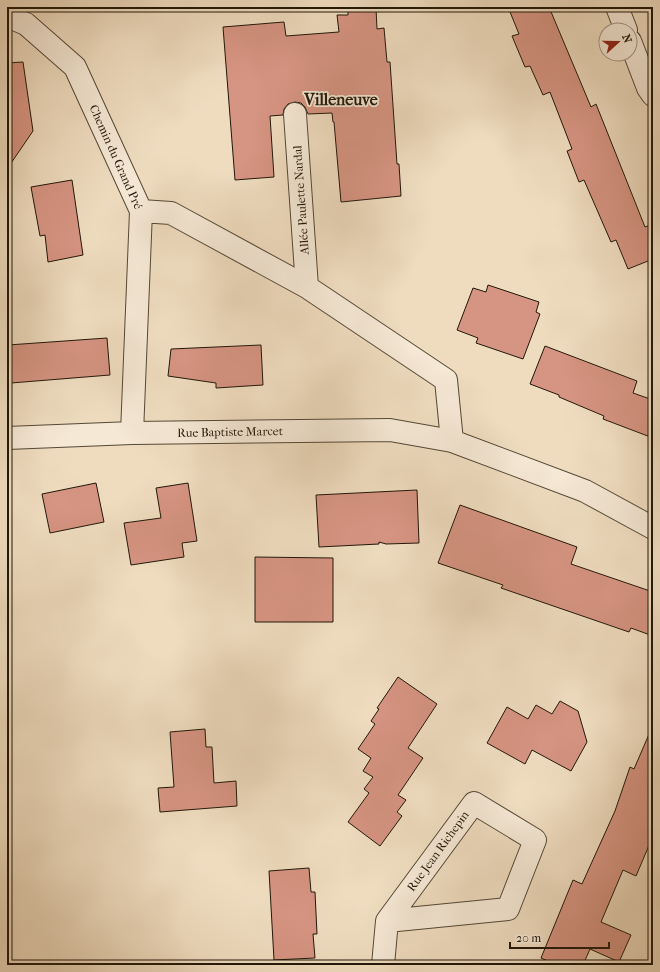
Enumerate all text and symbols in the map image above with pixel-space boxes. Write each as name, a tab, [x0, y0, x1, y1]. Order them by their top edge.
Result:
north arrow	[598, 22, 638, 62]
text: N	[619, 32, 635, 45]
district label: Villeneuve	[303, 90, 378, 109]
street label: Chemin du Grand Pré	[87, 103, 145, 212]
street label: Allée Paulette Nardal	[290, 144, 312, 256]
street label: Rue Baptiste Marcet	[177, 424, 284, 440]
street label: Rue Jean Richepin	[404, 808, 472, 894]
scale bar	[510, 924, 609, 950]
text: 20 m	[516, 931, 541, 945]

